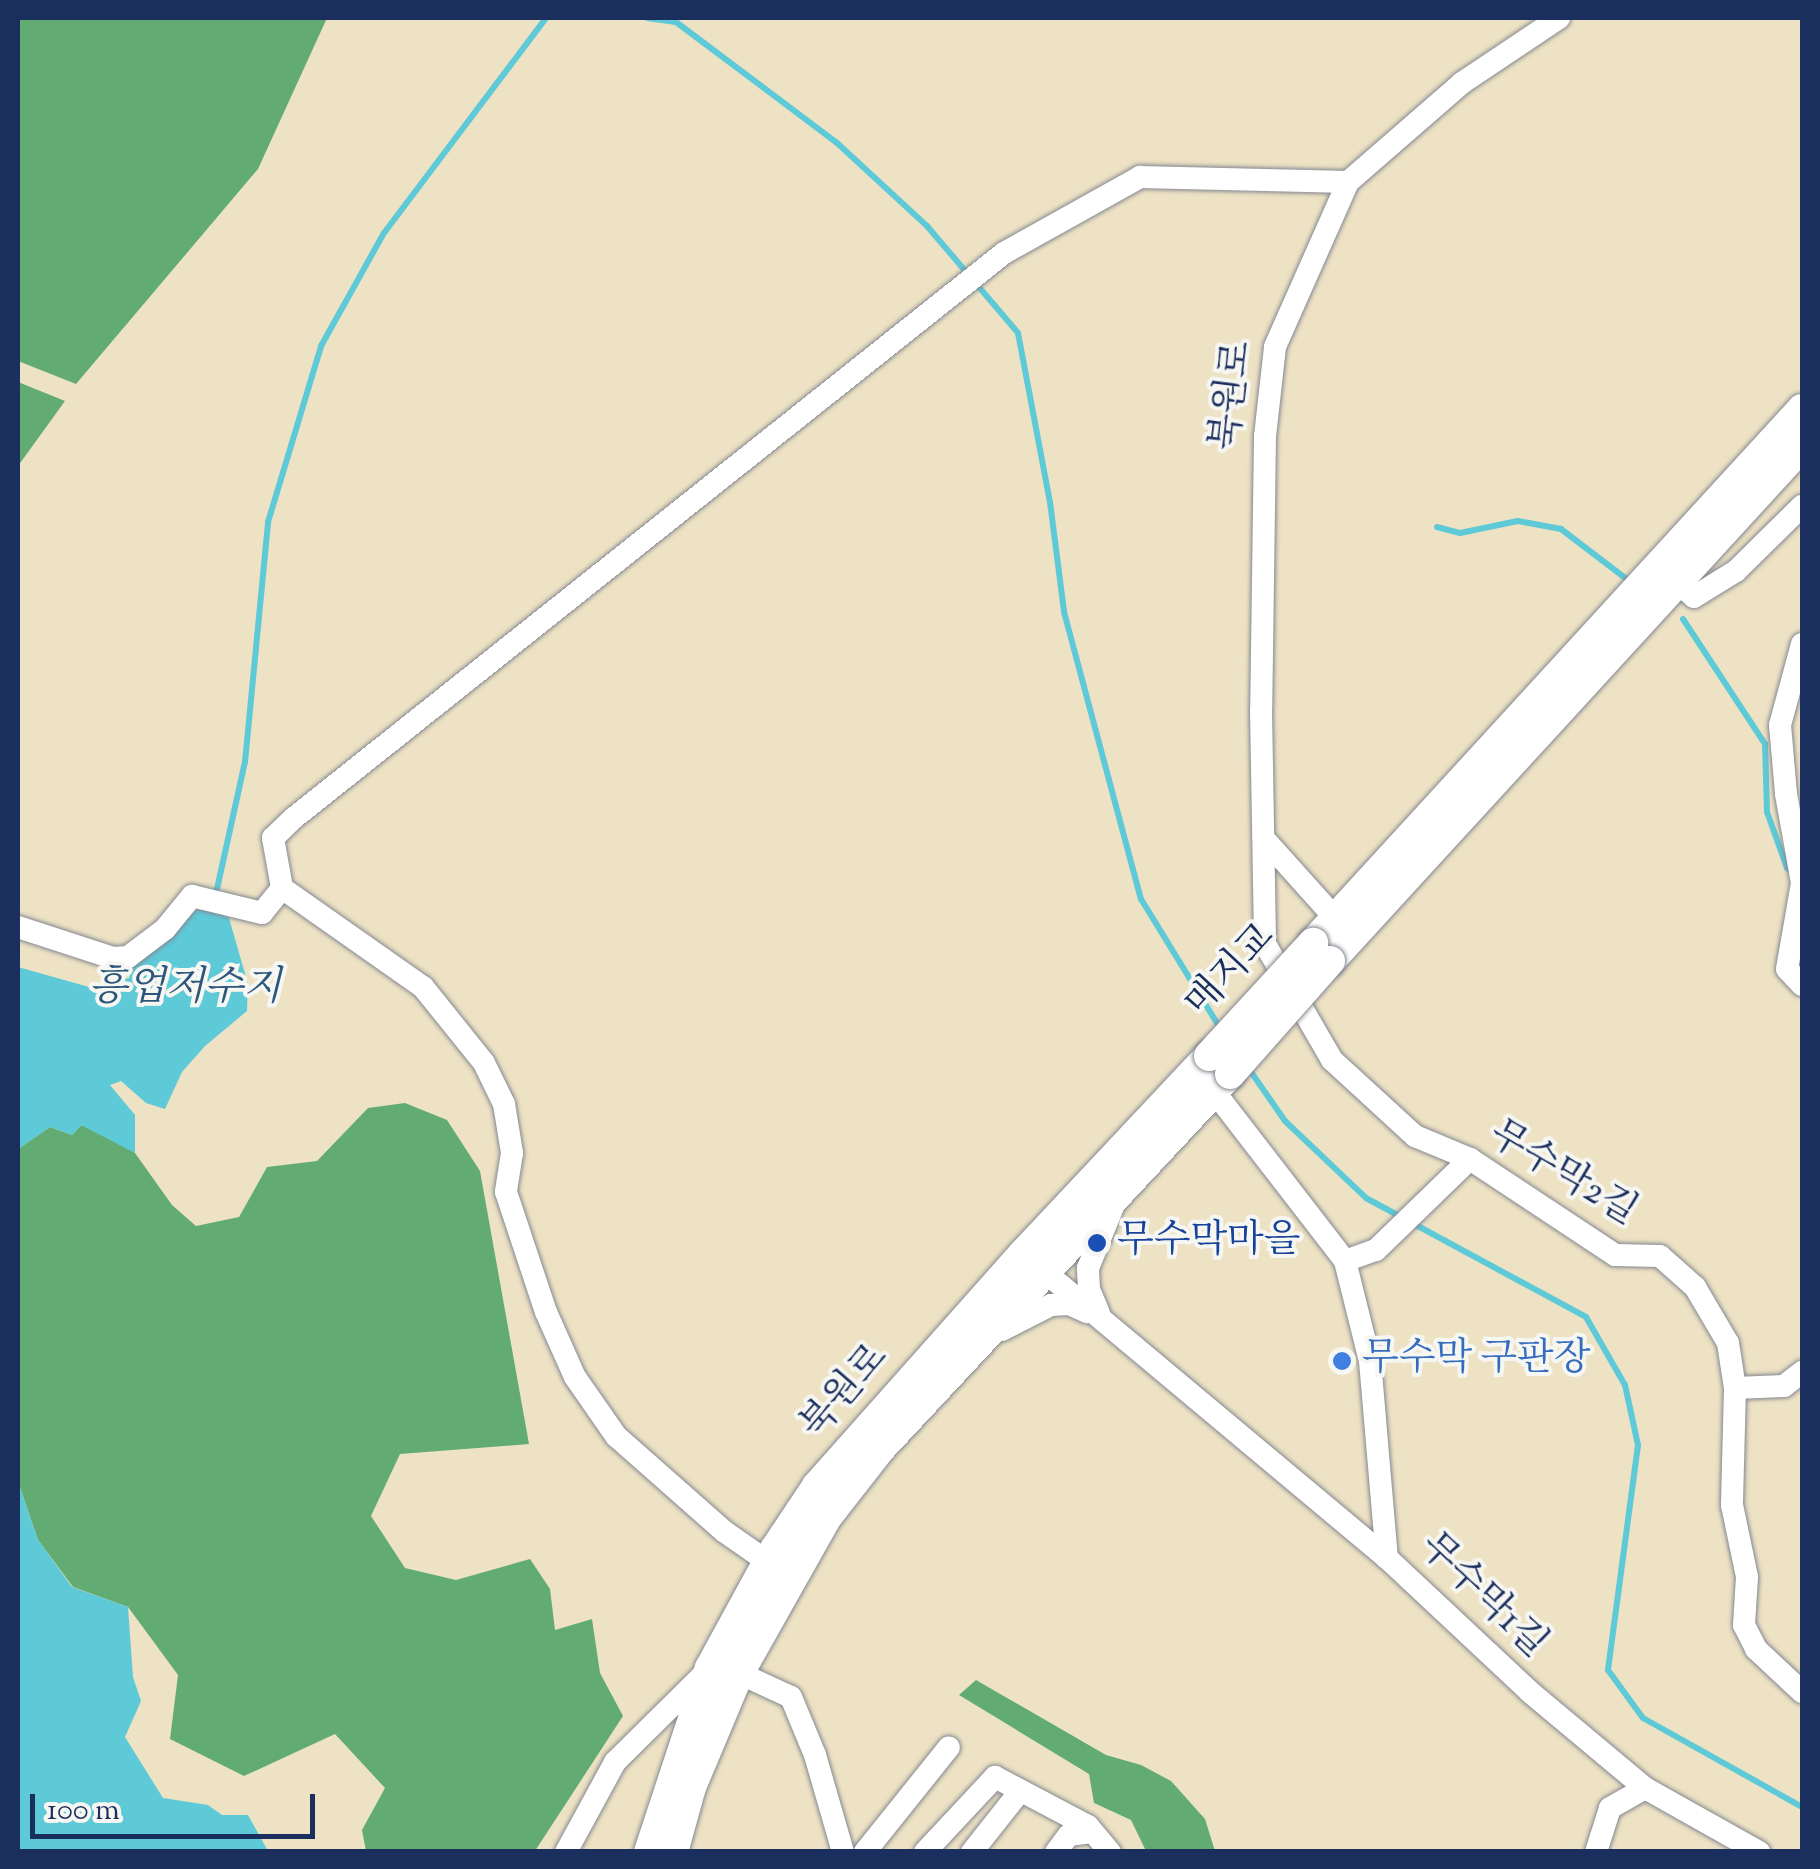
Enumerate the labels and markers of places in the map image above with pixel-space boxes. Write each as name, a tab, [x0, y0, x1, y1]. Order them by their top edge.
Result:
place label: 무수막마을	[1117, 1220, 1301, 1266]
marker: 무수막마을	[1086, 1232, 1108, 1254]
place label: 무수막 구판장	[1362, 1338, 1590, 1384]
marker: 무수막 구판장	[1331, 1350, 1353, 1372]

